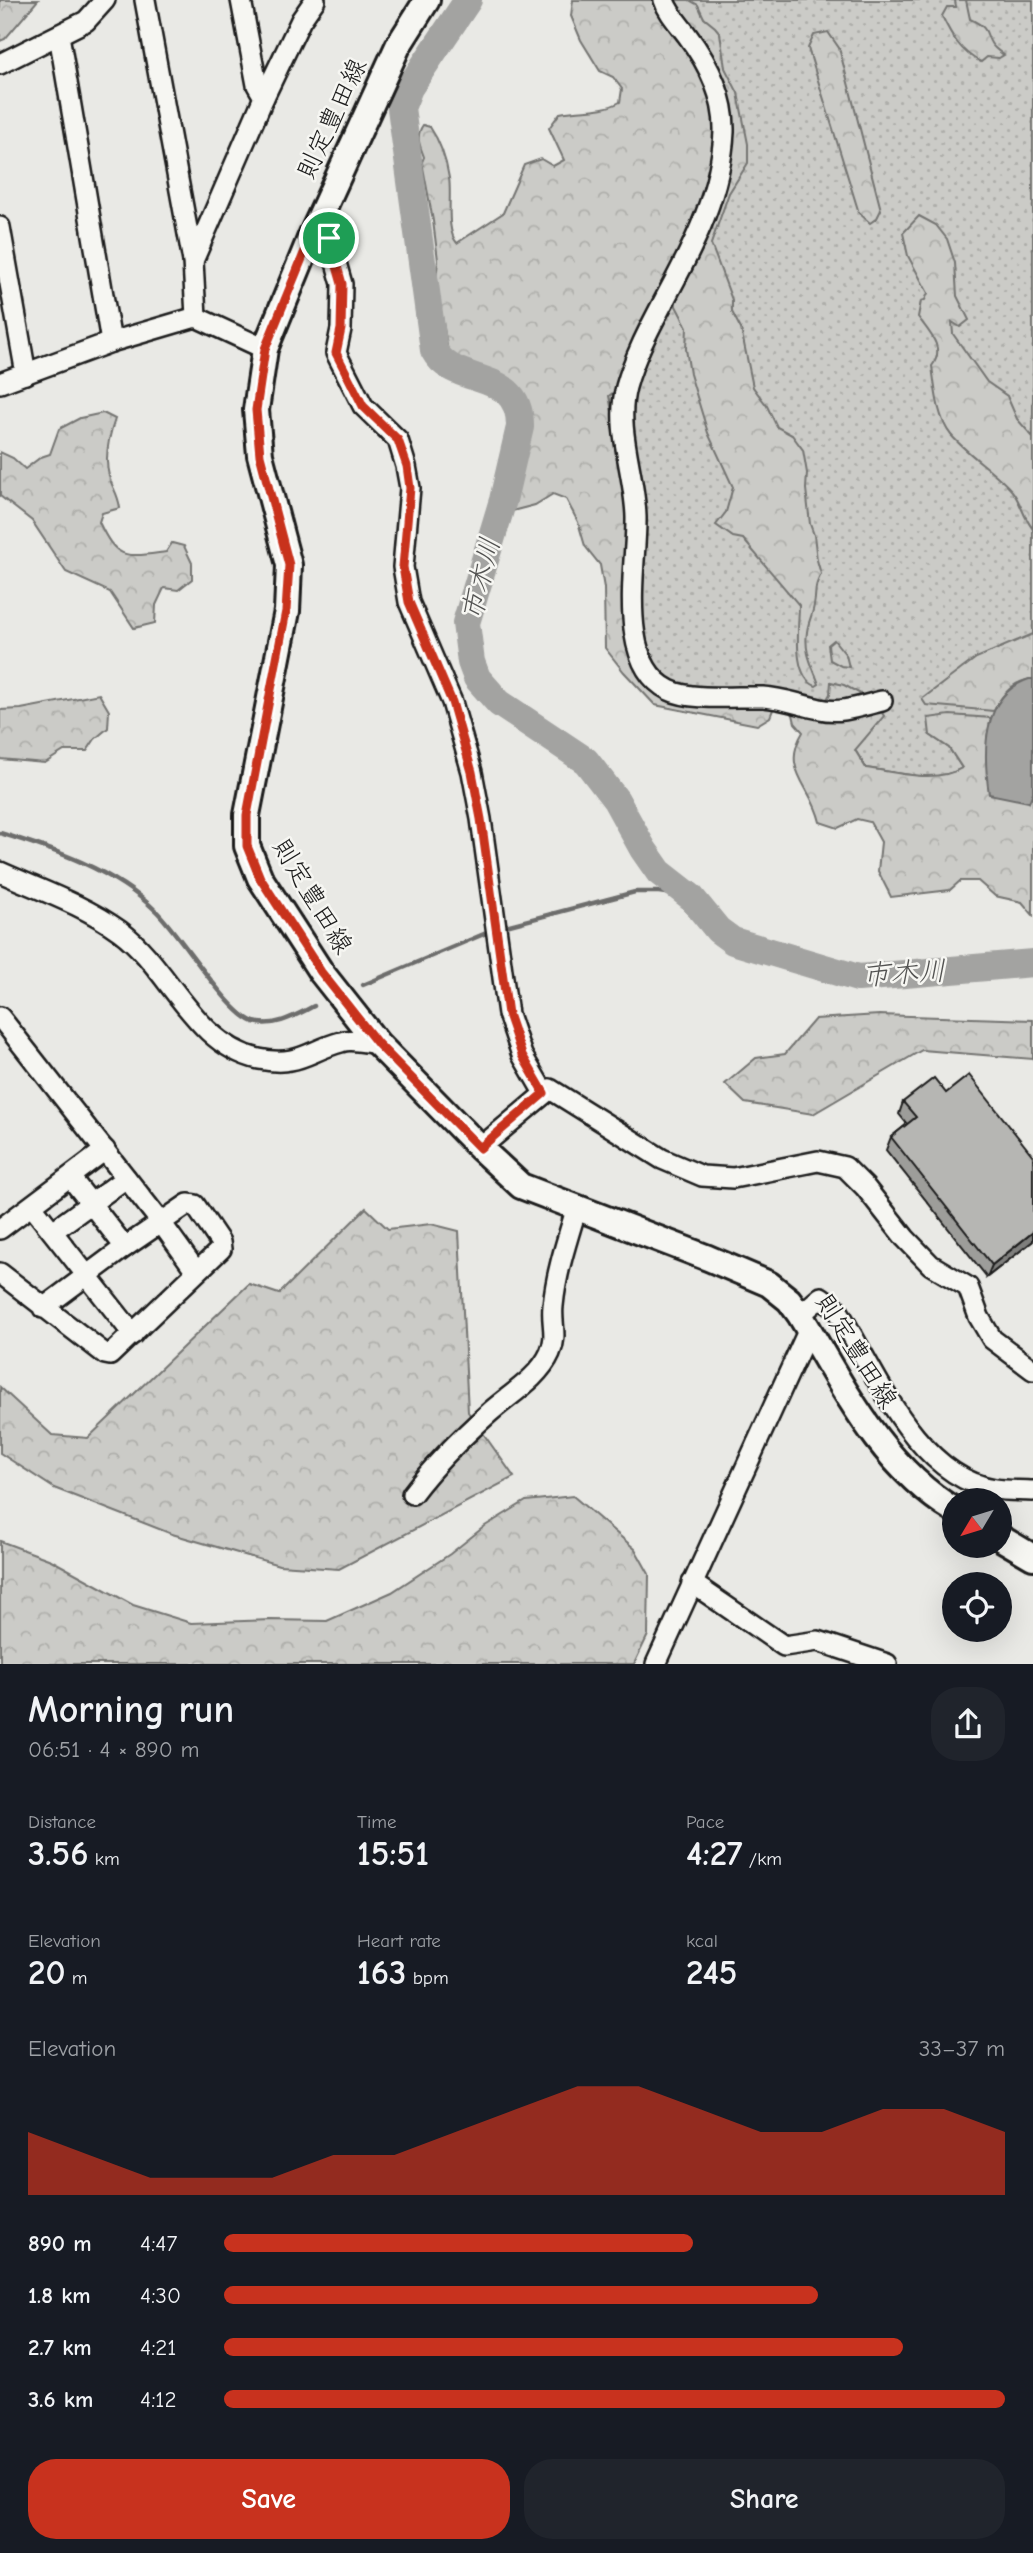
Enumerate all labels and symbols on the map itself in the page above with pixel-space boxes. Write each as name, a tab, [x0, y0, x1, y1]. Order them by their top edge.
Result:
street label: 則定豊田線	[291, 54, 373, 184]
pin	[299, 208, 359, 268]
water label: 市木川	[455, 534, 507, 624]
street label: 則定豊田線	[266, 833, 358, 959]
water label: 市木川	[861, 955, 947, 991]
street label: 則定豊田線	[809, 1288, 903, 1414]
north arrow	[942, 1488, 1012, 1558]

